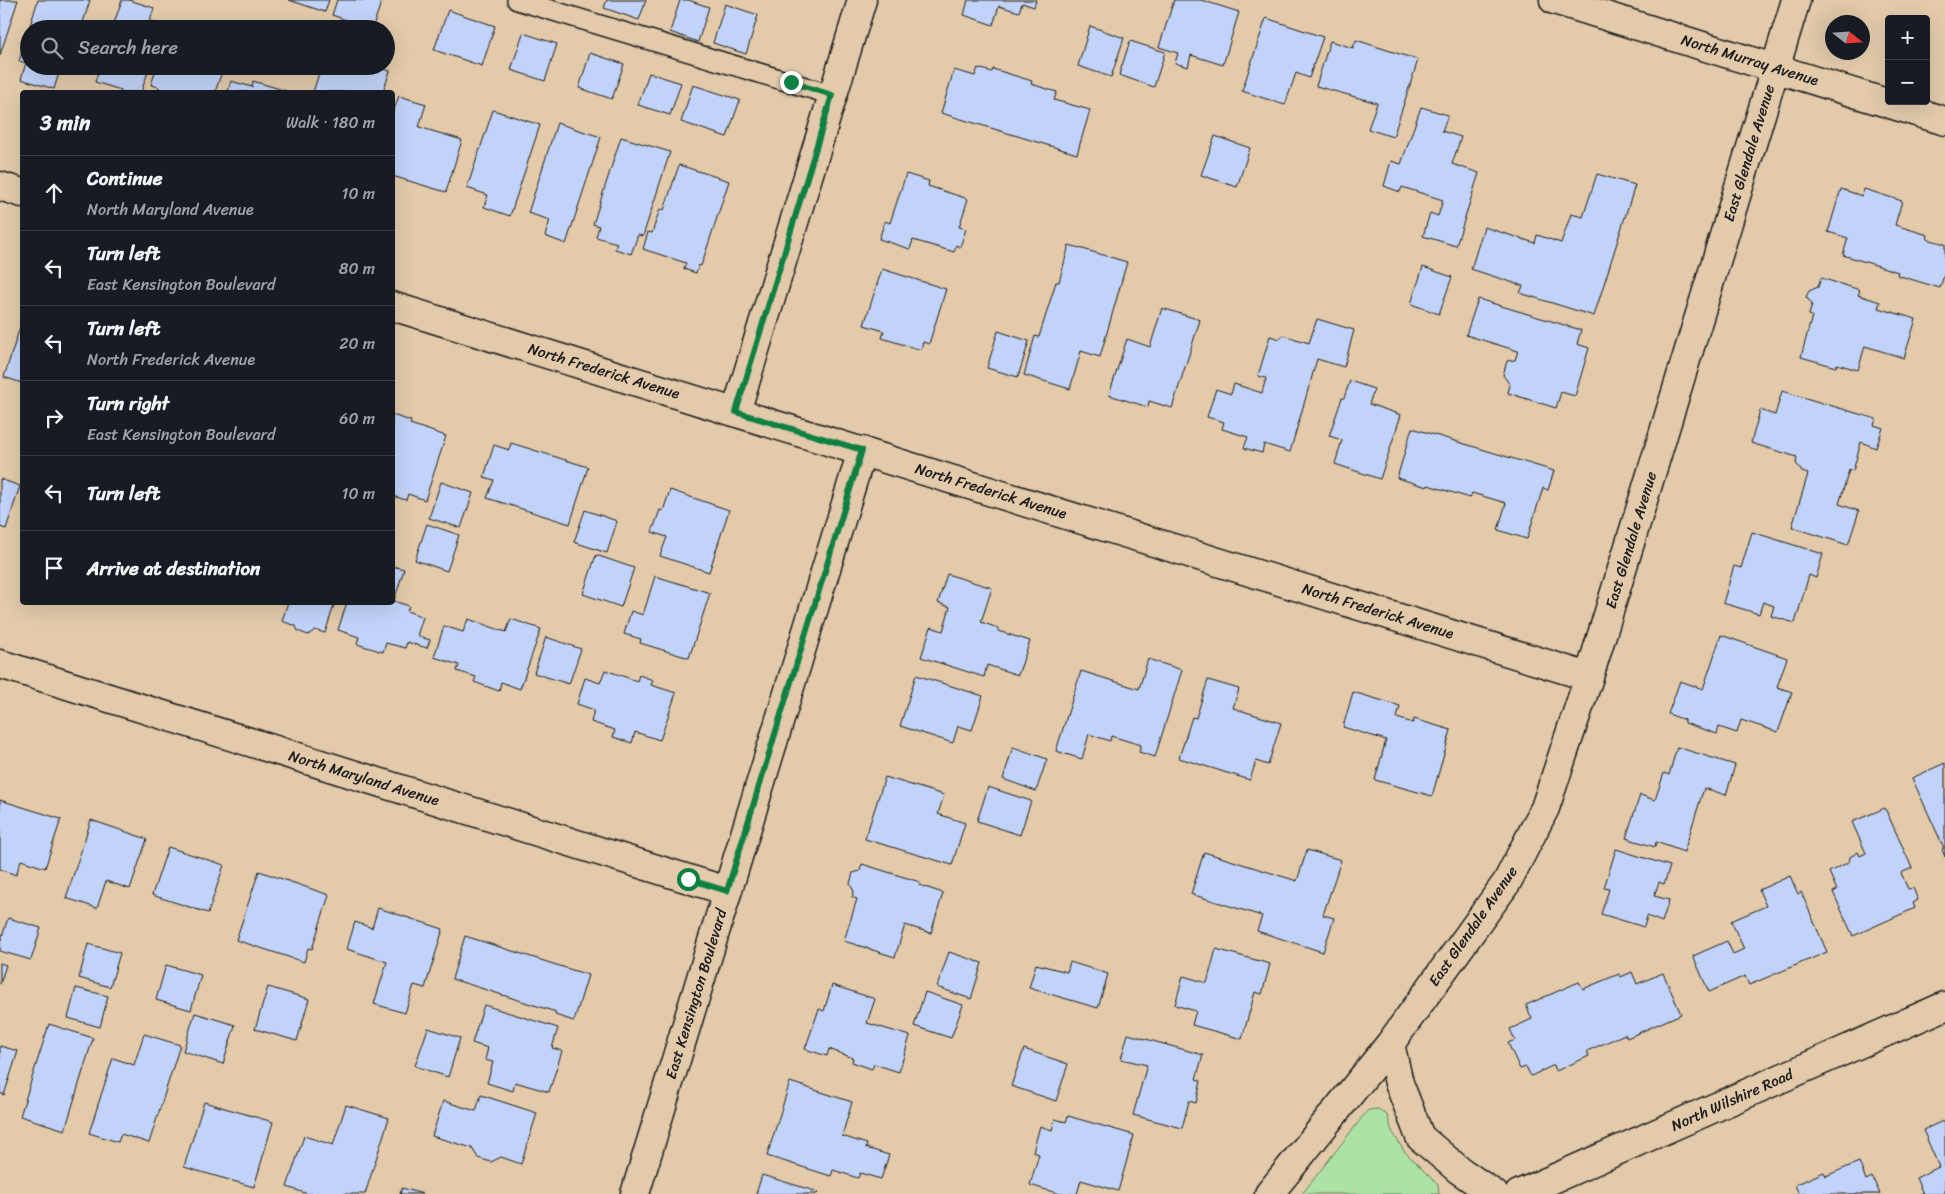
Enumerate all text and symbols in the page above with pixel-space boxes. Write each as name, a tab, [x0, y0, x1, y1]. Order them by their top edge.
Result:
north arrow	[1825, 15, 1870, 60]
map controls	[1885, 15, 1930, 105]
button: +	[1885, 15, 1930, 60]
search box	[20, 20, 395, 75]
street label: North Murray Avenue	[1678, 27, 1822, 93]
text: Search here	[78, 31, 178, 64]
icon: search	[38, 34, 66, 62]
button: −	[1885, 60, 1930, 105]
route end	[780, 71, 803, 94]
street label: East Glendale Avenue	[1716, 81, 1782, 225]
text: 3 min	[40, 104, 90, 142]
text: Walk · 180 m	[286, 108, 375, 137]
text: Continue	[87, 162, 163, 195]
icon: ahead	[40, 179, 68, 207]
text: 10 m	[342, 179, 375, 208]
text: North Maryland Avenue	[87, 195, 254, 224]
text: Turn left	[87, 237, 160, 270]
icon: left	[40, 254, 68, 282]
text: 80 m	[339, 254, 375, 283]
text: East Kensington Boulevard	[87, 270, 276, 299]
text: Turn left	[87, 312, 160, 345]
icon: left	[40, 329, 68, 357]
text: 20 m	[339, 329, 375, 358]
street label: North Frederick Avenue	[525, 336, 683, 406]
text: North Frederick Avenue	[87, 345, 255, 374]
text: Turn right	[87, 387, 169, 420]
icon: right	[40, 404, 68, 432]
text: 60 m	[339, 404, 375, 433]
text: East Kensington Boulevard	[87, 420, 276, 449]
street label: North Frederick Avenue	[912, 456, 1070, 526]
street label: East Glendale Avenue	[1598, 468, 1664, 612]
text: Turn left	[87, 477, 160, 510]
icon: left	[40, 479, 68, 507]
text: 10 m	[342, 479, 375, 508]
text: Arrive at destination	[87, 552, 260, 585]
icon: arrive	[40, 554, 68, 582]
street label: North Frederick Avenue	[1299, 576, 1457, 646]
street label: North Maryland Avenue	[285, 743, 443, 813]
street label: East Glendale Avenue	[1422, 860, 1525, 992]
route start	[677, 868, 700, 891]
street label: East Kensington Boulevard	[658, 905, 735, 1082]
street label: North Wilshire Road	[1667, 1061, 1798, 1139]

